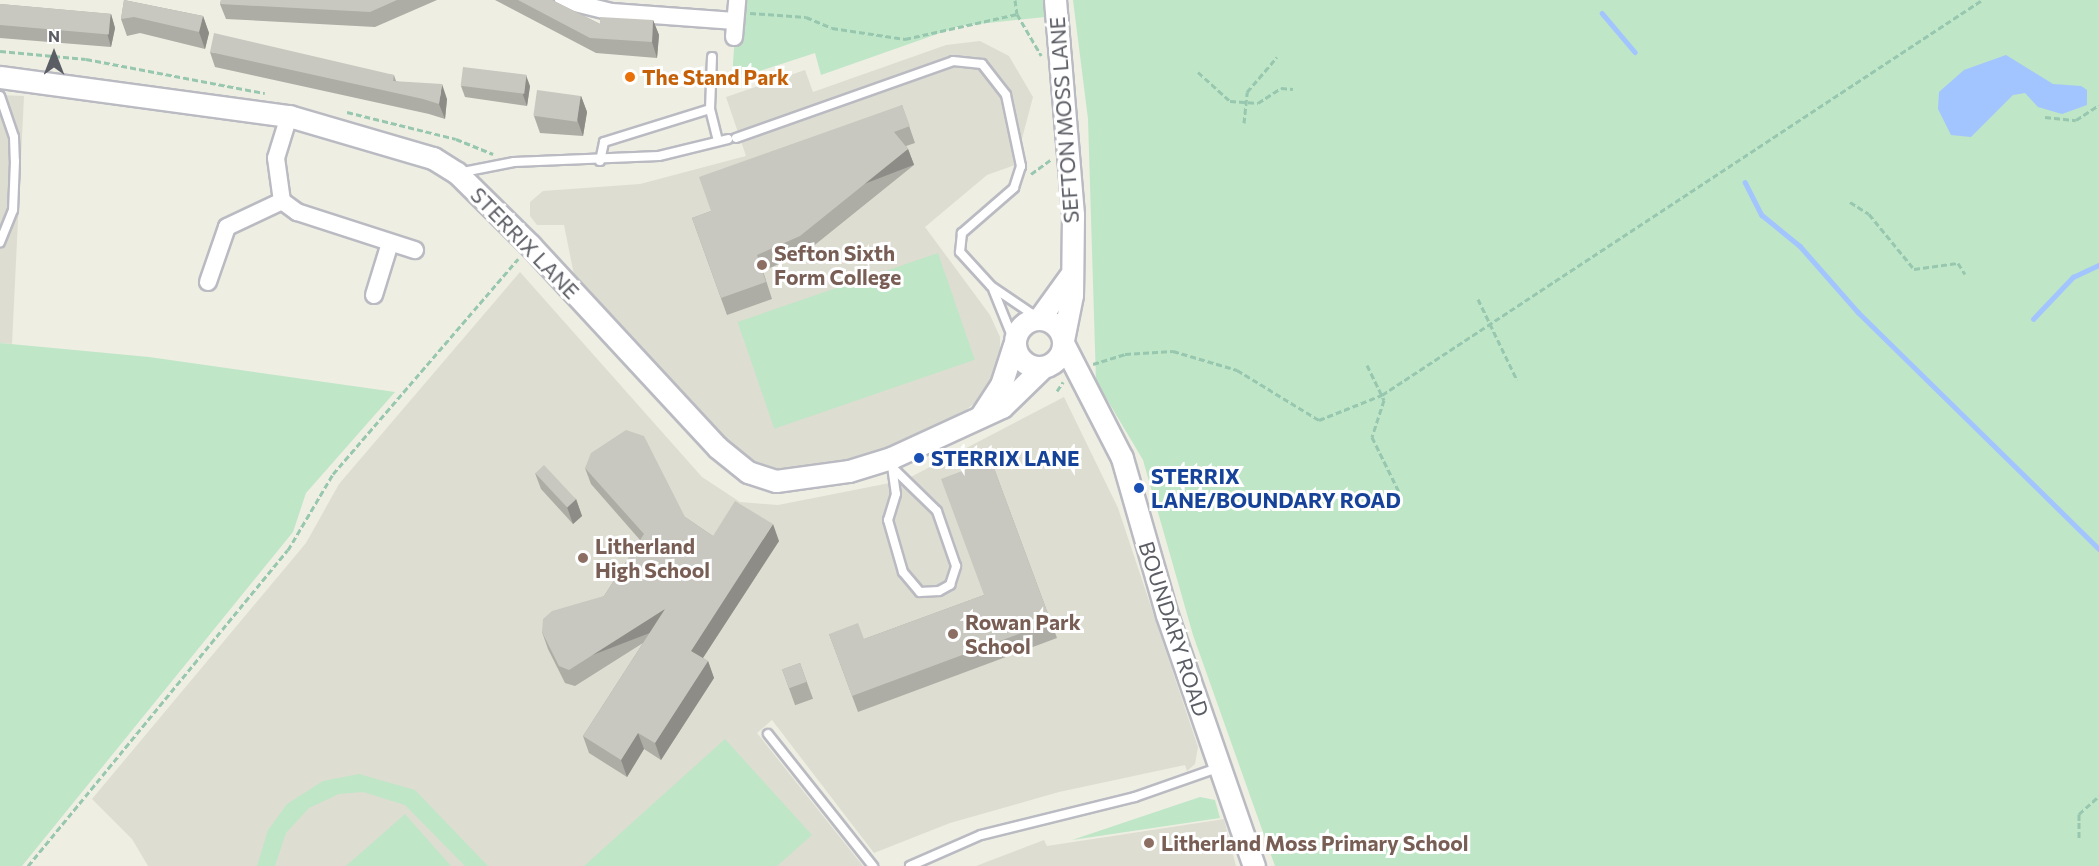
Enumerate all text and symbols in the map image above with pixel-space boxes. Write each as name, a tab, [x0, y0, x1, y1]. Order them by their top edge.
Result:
street label: SEFTON MOSS LANE	[1044, 16, 1084, 224]
north arrow	[24, 24, 84, 84]
text: N	[48, 26, 60, 45]
place label: The Stand Park	[642, 64, 789, 90]
marker: The Stand Park	[623, 70, 637, 84]
street label: STERRIX LANE	[466, 182, 584, 304]
place label: Sefton Sixth Form College	[774, 240, 901, 290]
marker: Sefton Sixth Form College	[755, 258, 769, 272]
place label: STERRIX LANE	[931, 445, 1079, 471]
marker: STERRIX LANE	[912, 451, 926, 465]
place label: STERRIX LANE/BOUNDARY ROAD	[1151, 463, 1401, 513]
marker: STERRIX LANE/BOUNDARY ROAD	[1132, 481, 1146, 495]
place label: Litherland High School	[595, 533, 710, 583]
street label: BOUNDARY ROAD	[1134, 538, 1214, 720]
marker: Litherland High School	[576, 551, 590, 565]
place label: Rowan Park School	[965, 609, 1081, 659]
marker: Rowan Park School	[946, 627, 960, 641]
place label: Litherland Moss Primary School	[1161, 830, 1468, 856]
marker: Litherland Moss Primary School	[1142, 836, 1156, 850]

